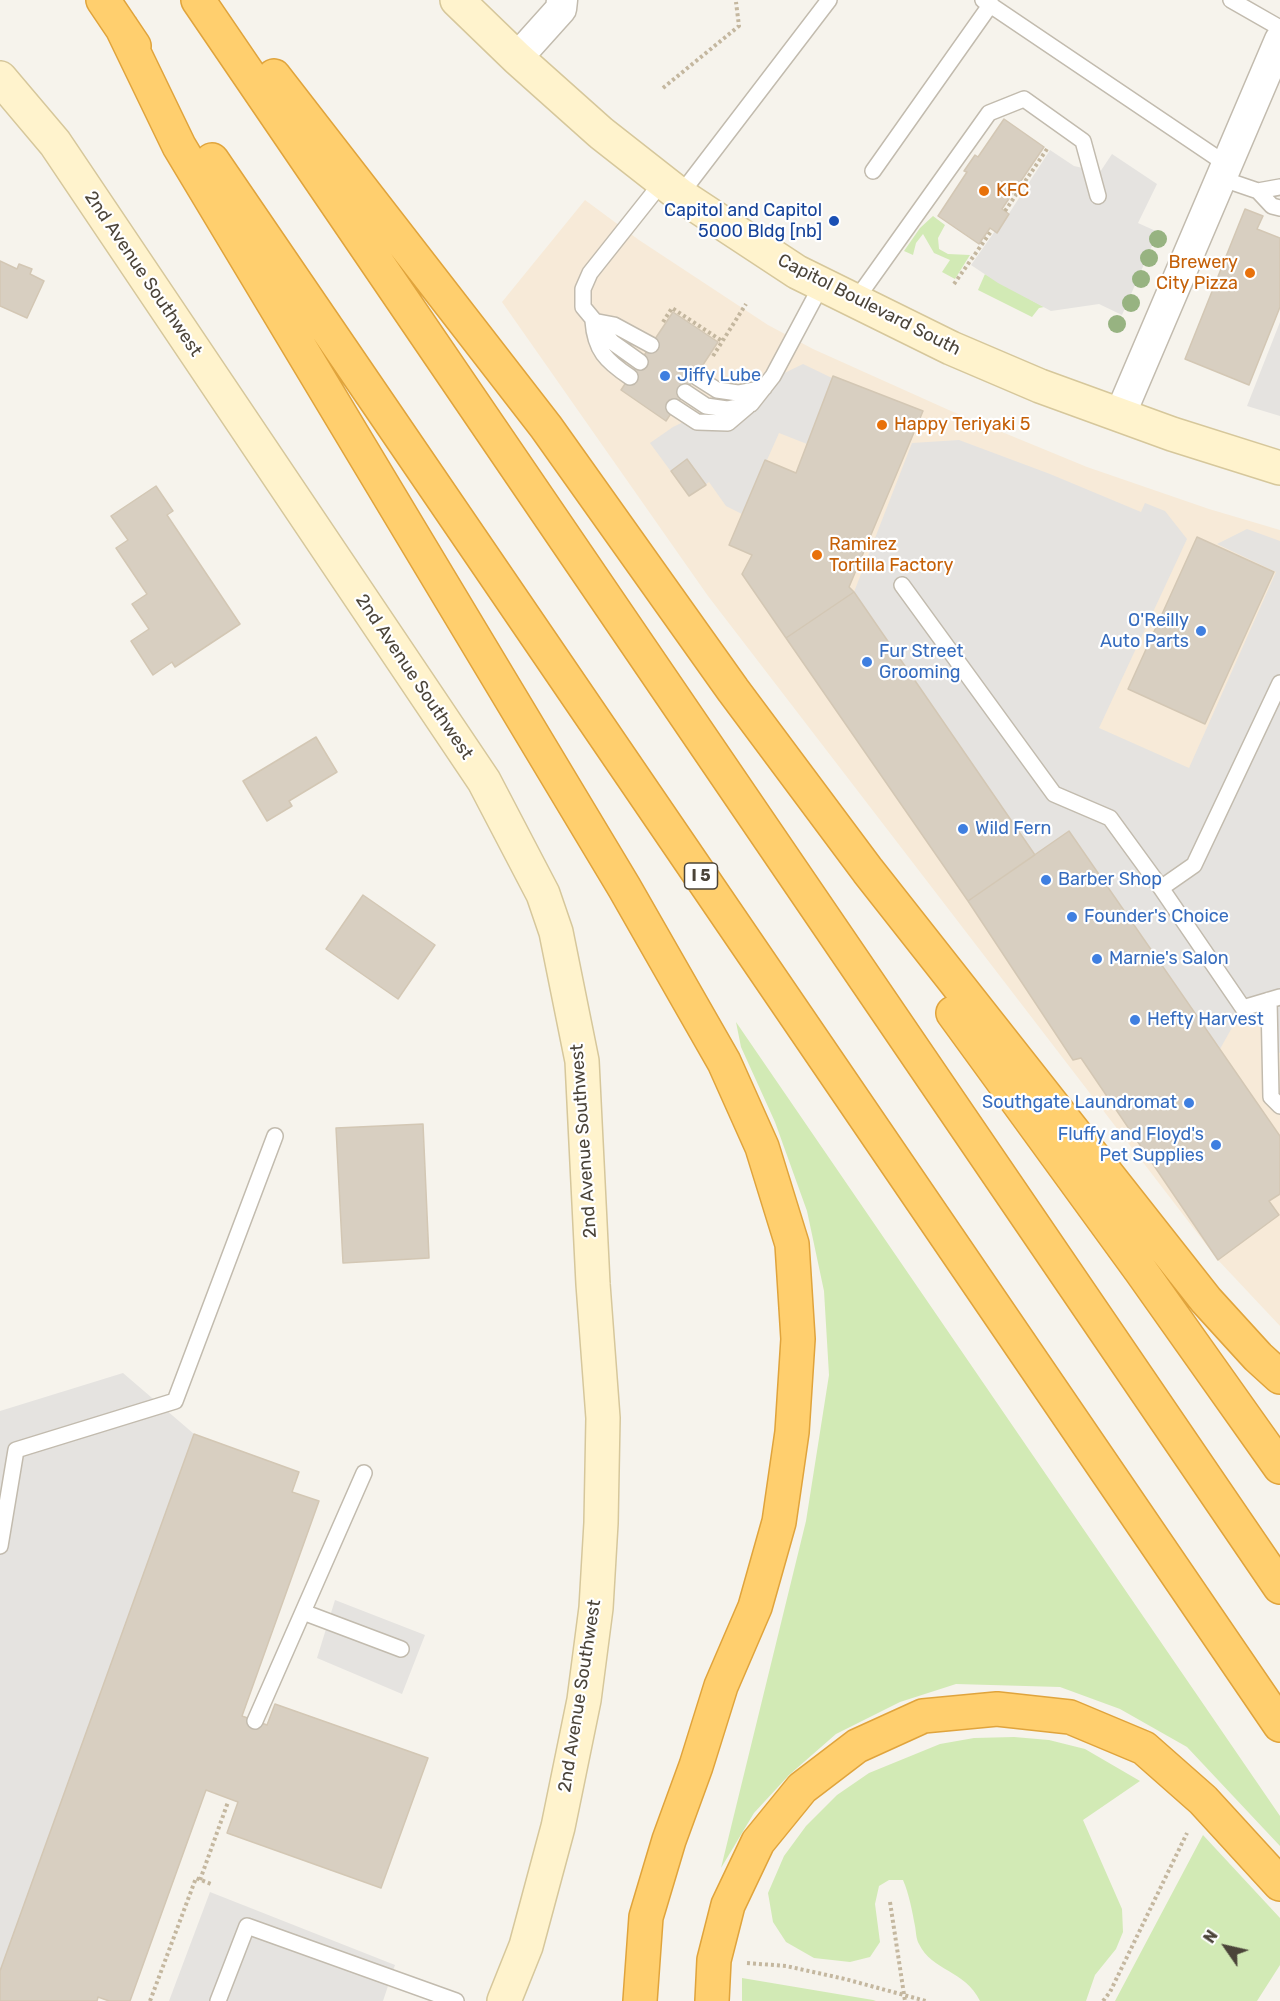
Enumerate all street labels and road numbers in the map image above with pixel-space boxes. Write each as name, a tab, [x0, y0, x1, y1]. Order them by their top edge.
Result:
street label: 2nd Avenue Southwest	[80, 187, 206, 361]
street label: Capitol Boulevard South	[774, 249, 964, 361]
street label: 2nd Avenue Southwest	[351, 590, 477, 764]
road number: I 5	[684, 863, 718, 889]
street label: 2nd Avenue Southwest	[566, 1043, 602, 1239]
street label: 2nd Avenue Southwest	[554, 1598, 606, 1794]

